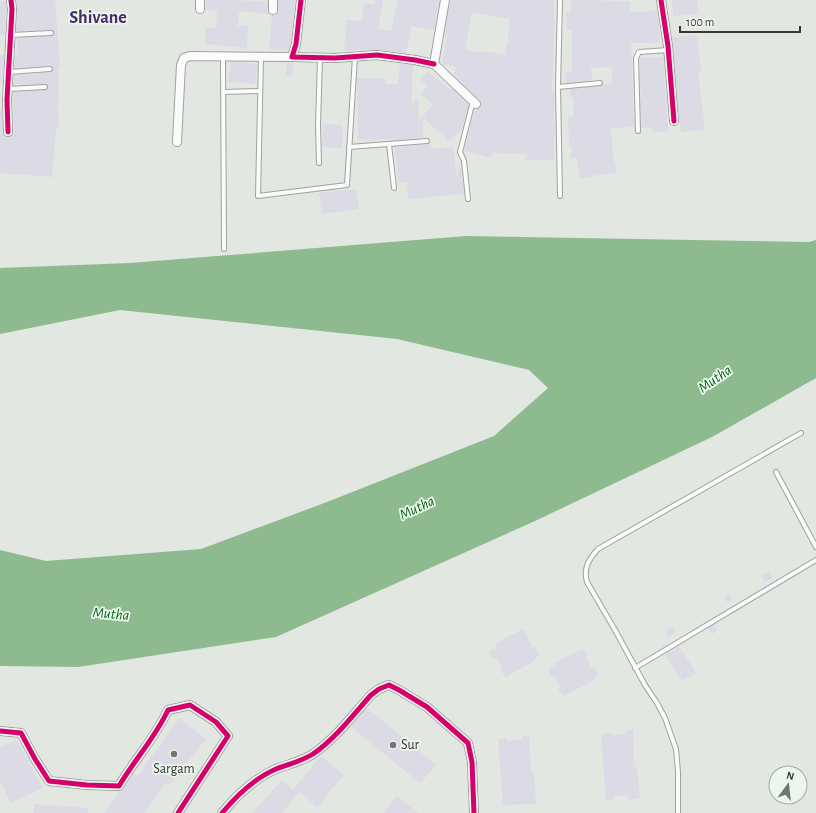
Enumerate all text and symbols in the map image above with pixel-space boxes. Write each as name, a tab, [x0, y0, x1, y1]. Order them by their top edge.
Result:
scale bar	[680, 8, 800, 34]
district label: Shivane	[69, 9, 127, 27]
text: 100 m	[686, 16, 714, 28]
water label: Mutha	[696, 362, 734, 396]
water label: Mutha	[397, 493, 437, 523]
water label: Mutha	[92, 605, 130, 623]
place label: Sur	[401, 738, 420, 752]
marker: Sur	[388, 740, 398, 750]
marker: Sargam	[169, 749, 179, 759]
place label: Sargam	[153, 762, 195, 776]
north arrow	[768, 765, 808, 805]
text: N	[785, 770, 796, 782]

